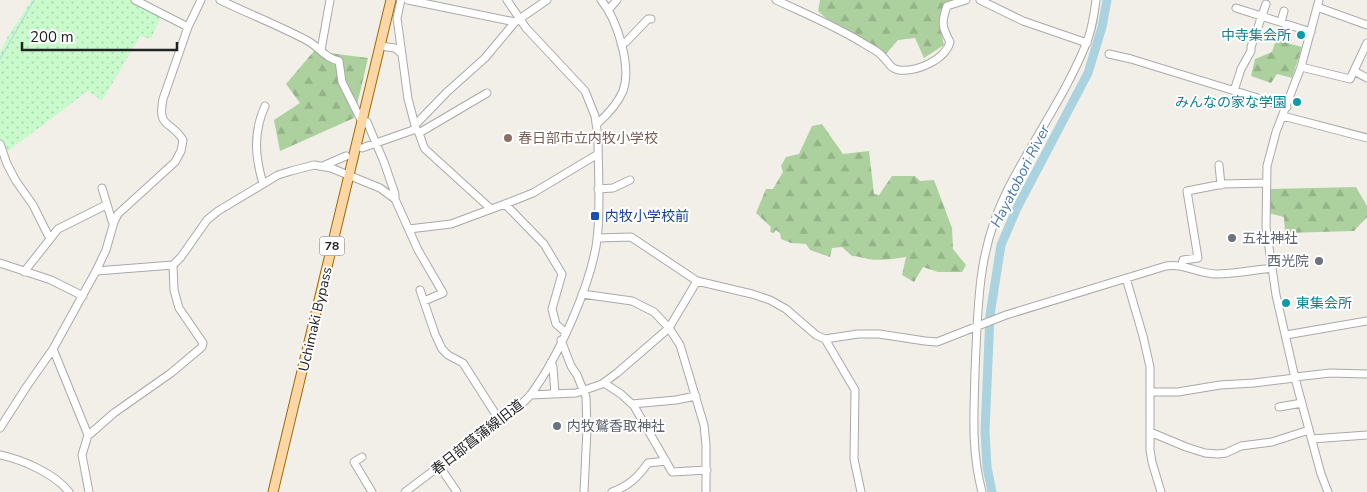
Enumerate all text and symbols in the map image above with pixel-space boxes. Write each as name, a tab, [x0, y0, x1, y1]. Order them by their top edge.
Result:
scale bar	[22, 20, 178, 52]
place label: 中寺集会所	[1221, 26, 1291, 45]
text: 200 m	[30, 27, 74, 47]
marker: 中寺集会所	[1295, 29, 1307, 41]
place label: みんなの家な学園	[1175, 93, 1287, 112]
marker: みんなの家な学園	[1291, 96, 1303, 108]
water label: Hayatobori River	[986, 121, 1055, 231]
place label: 春日部市立内牧小学校	[518, 129, 658, 148]
marker: 春日部市立内牧小学校	[502, 132, 514, 144]
place label: 内牧小学校前	[605, 207, 689, 226]
marker: 内牧小学校前	[589, 210, 601, 222]
place label: 五社神社	[1242, 229, 1298, 248]
marker: 五社神社	[1226, 232, 1238, 244]
road number: 78	[320, 237, 344, 256]
place label: 西光院	[1267, 252, 1309, 271]
marker: 西光院	[1313, 255, 1325, 267]
street label: Uchimaki Bypass	[294, 265, 337, 373]
place label: 東集会所	[1296, 294, 1352, 313]
marker: 東集会所	[1280, 297, 1292, 309]
street label: 春日部菖蒲線旧道	[427, 395, 527, 479]
place label: 内牧鷲香取神社	[567, 417, 665, 436]
marker: 内牧鷲香取神社	[551, 420, 563, 432]

